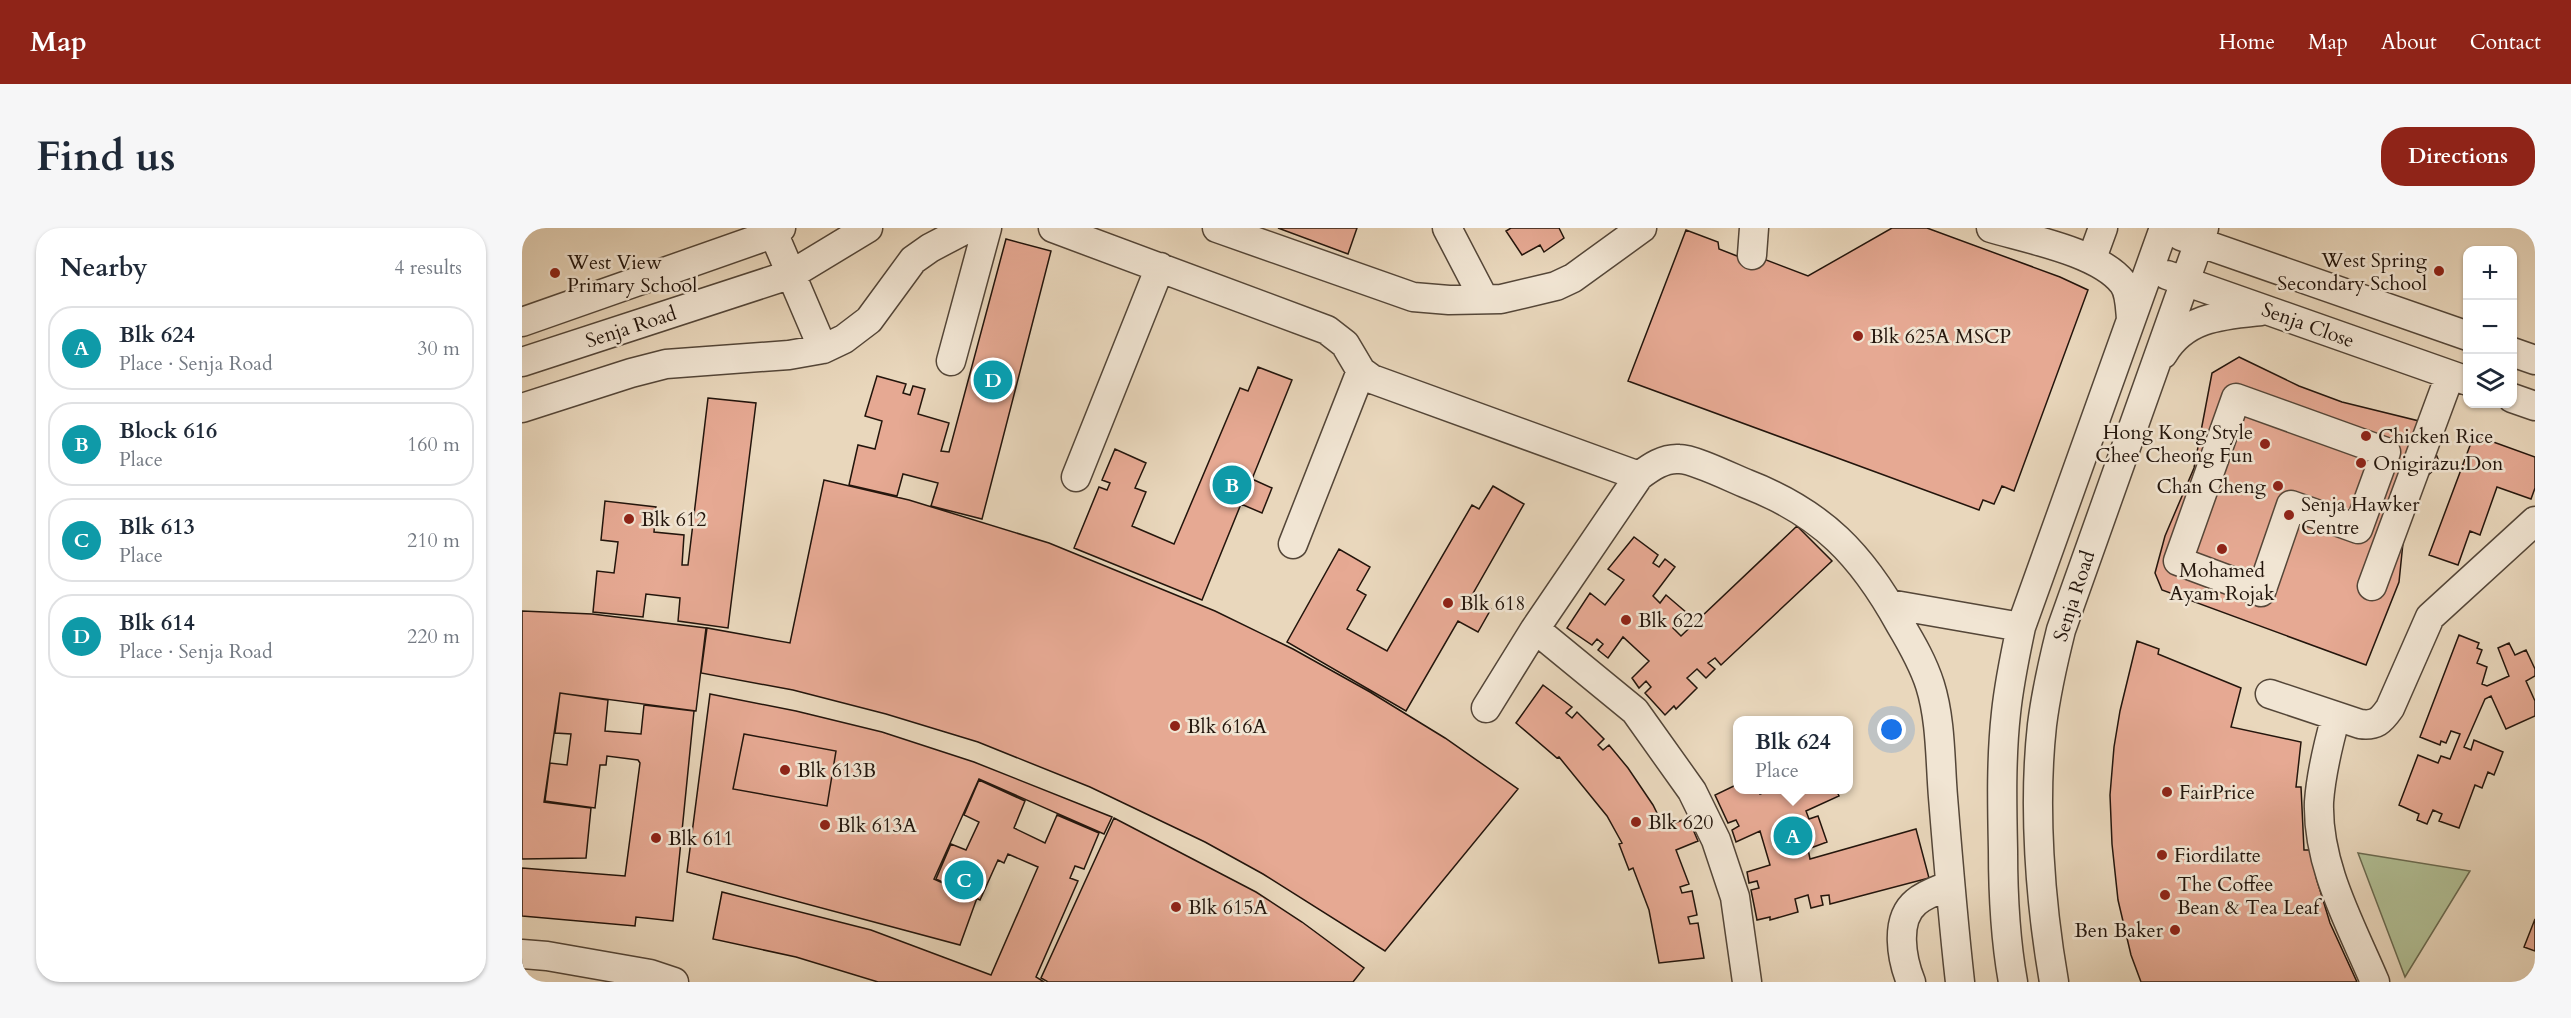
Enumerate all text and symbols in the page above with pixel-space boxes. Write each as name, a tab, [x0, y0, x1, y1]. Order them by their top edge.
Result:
text: Map	[30, 23, 87, 61]
text: Home	[2219, 28, 2275, 57]
text: Map	[2308, 28, 2348, 57]
text: About	[2381, 28, 2437, 57]
text: Contact	[2470, 28, 2541, 57]
button: Directions	[2381, 127, 2535, 186]
text: Find us	[36, 128, 176, 185]
map controls	[2463, 246, 2517, 408]
button: +	[2463, 246, 2517, 300]
place label: West Spring Secondary School	[2277, 247, 2428, 297]
place label: West View Primary School	[566, 249, 697, 299]
text: Nearby	[60, 250, 148, 285]
text: 4 results	[394, 254, 462, 281]
marker: West Spring Secondary School	[2432, 264, 2446, 278]
marker: West View Primary School	[548, 266, 562, 280]
street label: Senja Close	[2258, 296, 2358, 354]
street label: Senja Road	[582, 300, 680, 354]
button: −	[2463, 300, 2517, 354]
text: Blk 624	[119, 320, 195, 350]
place label: Blk 625A MSCP	[1870, 323, 2011, 350]
marker: Blk 625A MSCP	[1851, 329, 1865, 343]
text: A	[74, 335, 89, 362]
text: 30 m	[417, 335, 460, 362]
text: Place · Senja Road	[119, 350, 273, 377]
button: layers	[2463, 354, 2517, 408]
pin: D	[974, 358, 1012, 402]
text: Block 616	[119, 416, 217, 446]
place label: Hong Kong Style Chee Cheong Fun	[2095, 419, 2254, 469]
place label: Chicken Rice	[2378, 423, 2493, 450]
marker: Chicken Rice	[2359, 429, 2373, 443]
text: B	[74, 431, 89, 458]
text: 160 m	[407, 431, 460, 458]
marker: Hong Kong Style Chee Cheong Fun	[2258, 437, 2272, 451]
text: Place	[119, 446, 163, 473]
place label: Onigirazu.Don	[2373, 450, 2504, 477]
marker: Onigirazu.Don	[2354, 456, 2368, 470]
pin: B	[1212, 462, 1252, 508]
place label: Chan Cheng	[2156, 473, 2267, 500]
marker: Chan Cheng	[2271, 479, 2285, 493]
place label: Senja Hawker Centre	[2301, 491, 2420, 541]
place label: Blk 612	[641, 506, 707, 533]
marker: Senja Hawker Centre	[2282, 508, 2296, 522]
text: Blk 613	[119, 512, 195, 542]
marker: Blk 612	[622, 512, 636, 526]
text: C	[74, 527, 89, 554]
text: 210 m	[407, 527, 460, 554]
text: Place	[119, 542, 163, 569]
marker: Mohamed Ayam Rojak	[2215, 542, 2229, 556]
street label: Senja Road	[2047, 547, 2101, 645]
place label: Mohamed Ayam Rojak	[2169, 557, 2275, 607]
place label: Blk 618	[1460, 590, 1526, 617]
marker: Blk 618	[1441, 596, 1455, 610]
place label: Blk 622	[1638, 607, 1704, 634]
text: Blk 614	[119, 608, 195, 638]
marker: Blk 622	[1619, 613, 1633, 627]
text: D	[73, 623, 90, 650]
text: 220 m	[407, 623, 460, 650]
text: Place · Senja Road	[119, 638, 273, 665]
place label: Blk 616A	[1187, 713, 1267, 740]
your location	[1877, 715, 1906, 744]
popup	[1733, 716, 1853, 794]
marker: Blk 616A	[1168, 719, 1182, 733]
text: Blk 624	[1755, 727, 1831, 757]
place label: Blk 613B	[797, 757, 876, 784]
text: Place	[1755, 757, 1799, 784]
marker: Blk 613B	[778, 763, 792, 777]
place label: FairPrice	[2179, 779, 2255, 806]
marker: FairPrice	[2160, 785, 2174, 799]
place label: Blk 620	[1648, 809, 1714, 836]
place label: Blk 613A	[837, 812, 917, 839]
pin: A	[1774, 814, 1812, 858]
marker: Blk 620	[1629, 815, 1643, 829]
marker: Blk 613A	[818, 818, 832, 832]
place label: Blk 611	[668, 825, 734, 852]
marker: Blk 611	[649, 831, 663, 845]
place label: Fiordilatte	[2174, 842, 2261, 869]
marker: Fiordilatte	[2155, 848, 2169, 862]
pin: C	[944, 858, 984, 902]
place label: The Coffee Bean & Tea Leaf	[2177, 871, 2322, 921]
marker: The Coffee Bean & Tea Leaf	[2158, 888, 2172, 902]
place label: Blk 615A	[1188, 894, 1268, 921]
marker: Blk 615A	[1169, 900, 1183, 914]
place label: Ben Baker	[2074, 917, 2164, 944]
marker: Ben Baker	[2168, 923, 2182, 937]

